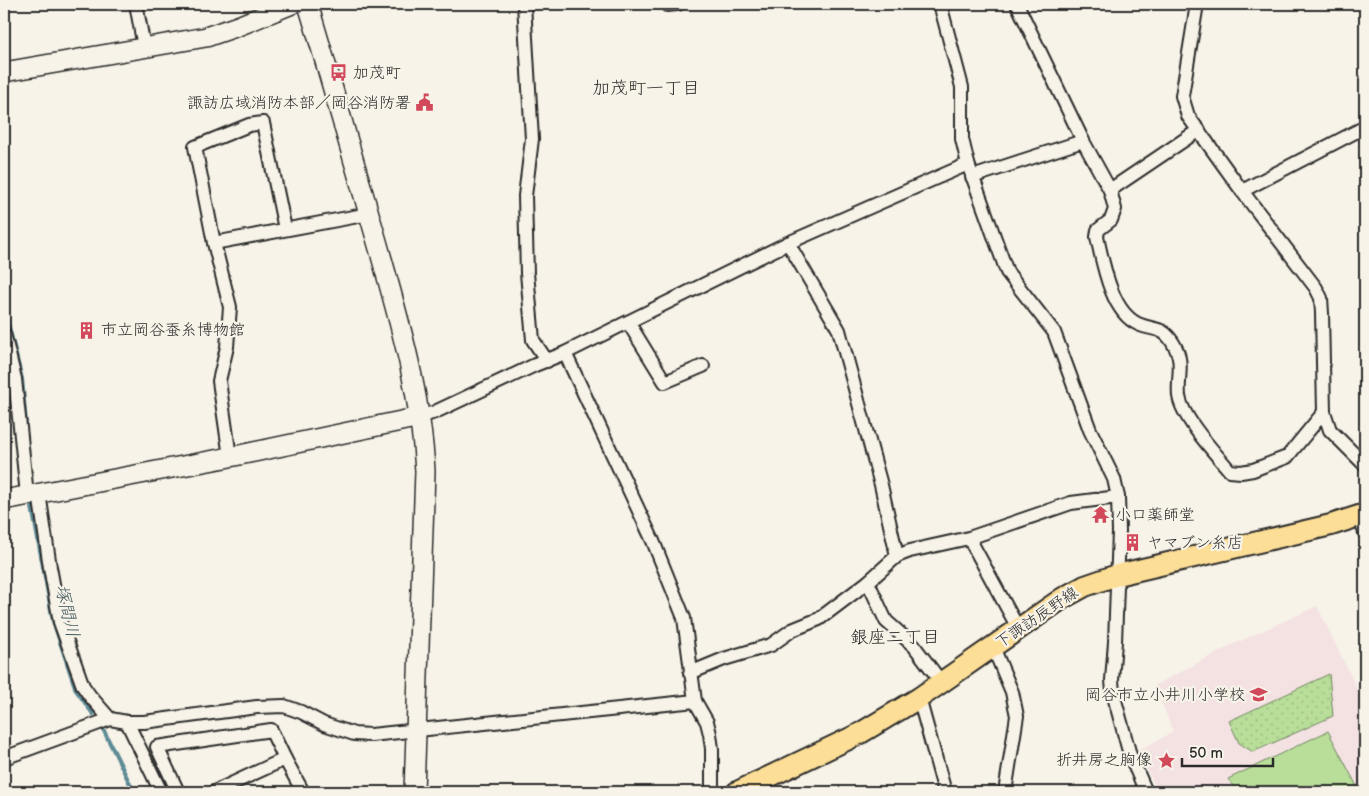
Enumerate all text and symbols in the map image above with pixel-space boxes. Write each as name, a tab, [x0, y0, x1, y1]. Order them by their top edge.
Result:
bus stop icon: 加茂町	[329, 63, 349, 83]
place label: 加茂町	[353, 64, 401, 83]
district label: 加茂町一丁目	[592, 78, 700, 99]
public building icon: 諏訪広域消防本部／岡谷消防署	[415, 93, 435, 113]
place label: 諏訪広域消防本部／岡谷消防署	[187, 94, 411, 113]
building icon: 市立岡谷蚕糸博物館	[77, 320, 97, 340]
place label: 市立岡谷蚕糸博物館	[101, 321, 245, 340]
temple icon: 小口薬師堂	[1091, 505, 1111, 525]
place label: 小口薬師堂	[1115, 506, 1195, 525]
building icon: ヤマブン糸店	[1123, 533, 1143, 553]
place label: ヤマブン糸店	[1147, 534, 1243, 553]
water label: 塚間川	[51, 582, 83, 640]
street label: 下諏訪辰野線	[992, 583, 1082, 653]
district label: 銀座二丁目	[850, 627, 940, 648]
school or university icon: 岡谷市立小井川小学校	[1249, 685, 1269, 705]
place label: 岡谷市立小井川小学校	[1085, 686, 1245, 705]
scale bar	[1182, 736, 1273, 768]
text: 50 m	[1189, 744, 1223, 763]
place icon: 折井房之胸像	[1156, 750, 1176, 770]
place label: 折井房之胸像	[1056, 751, 1152, 770]

